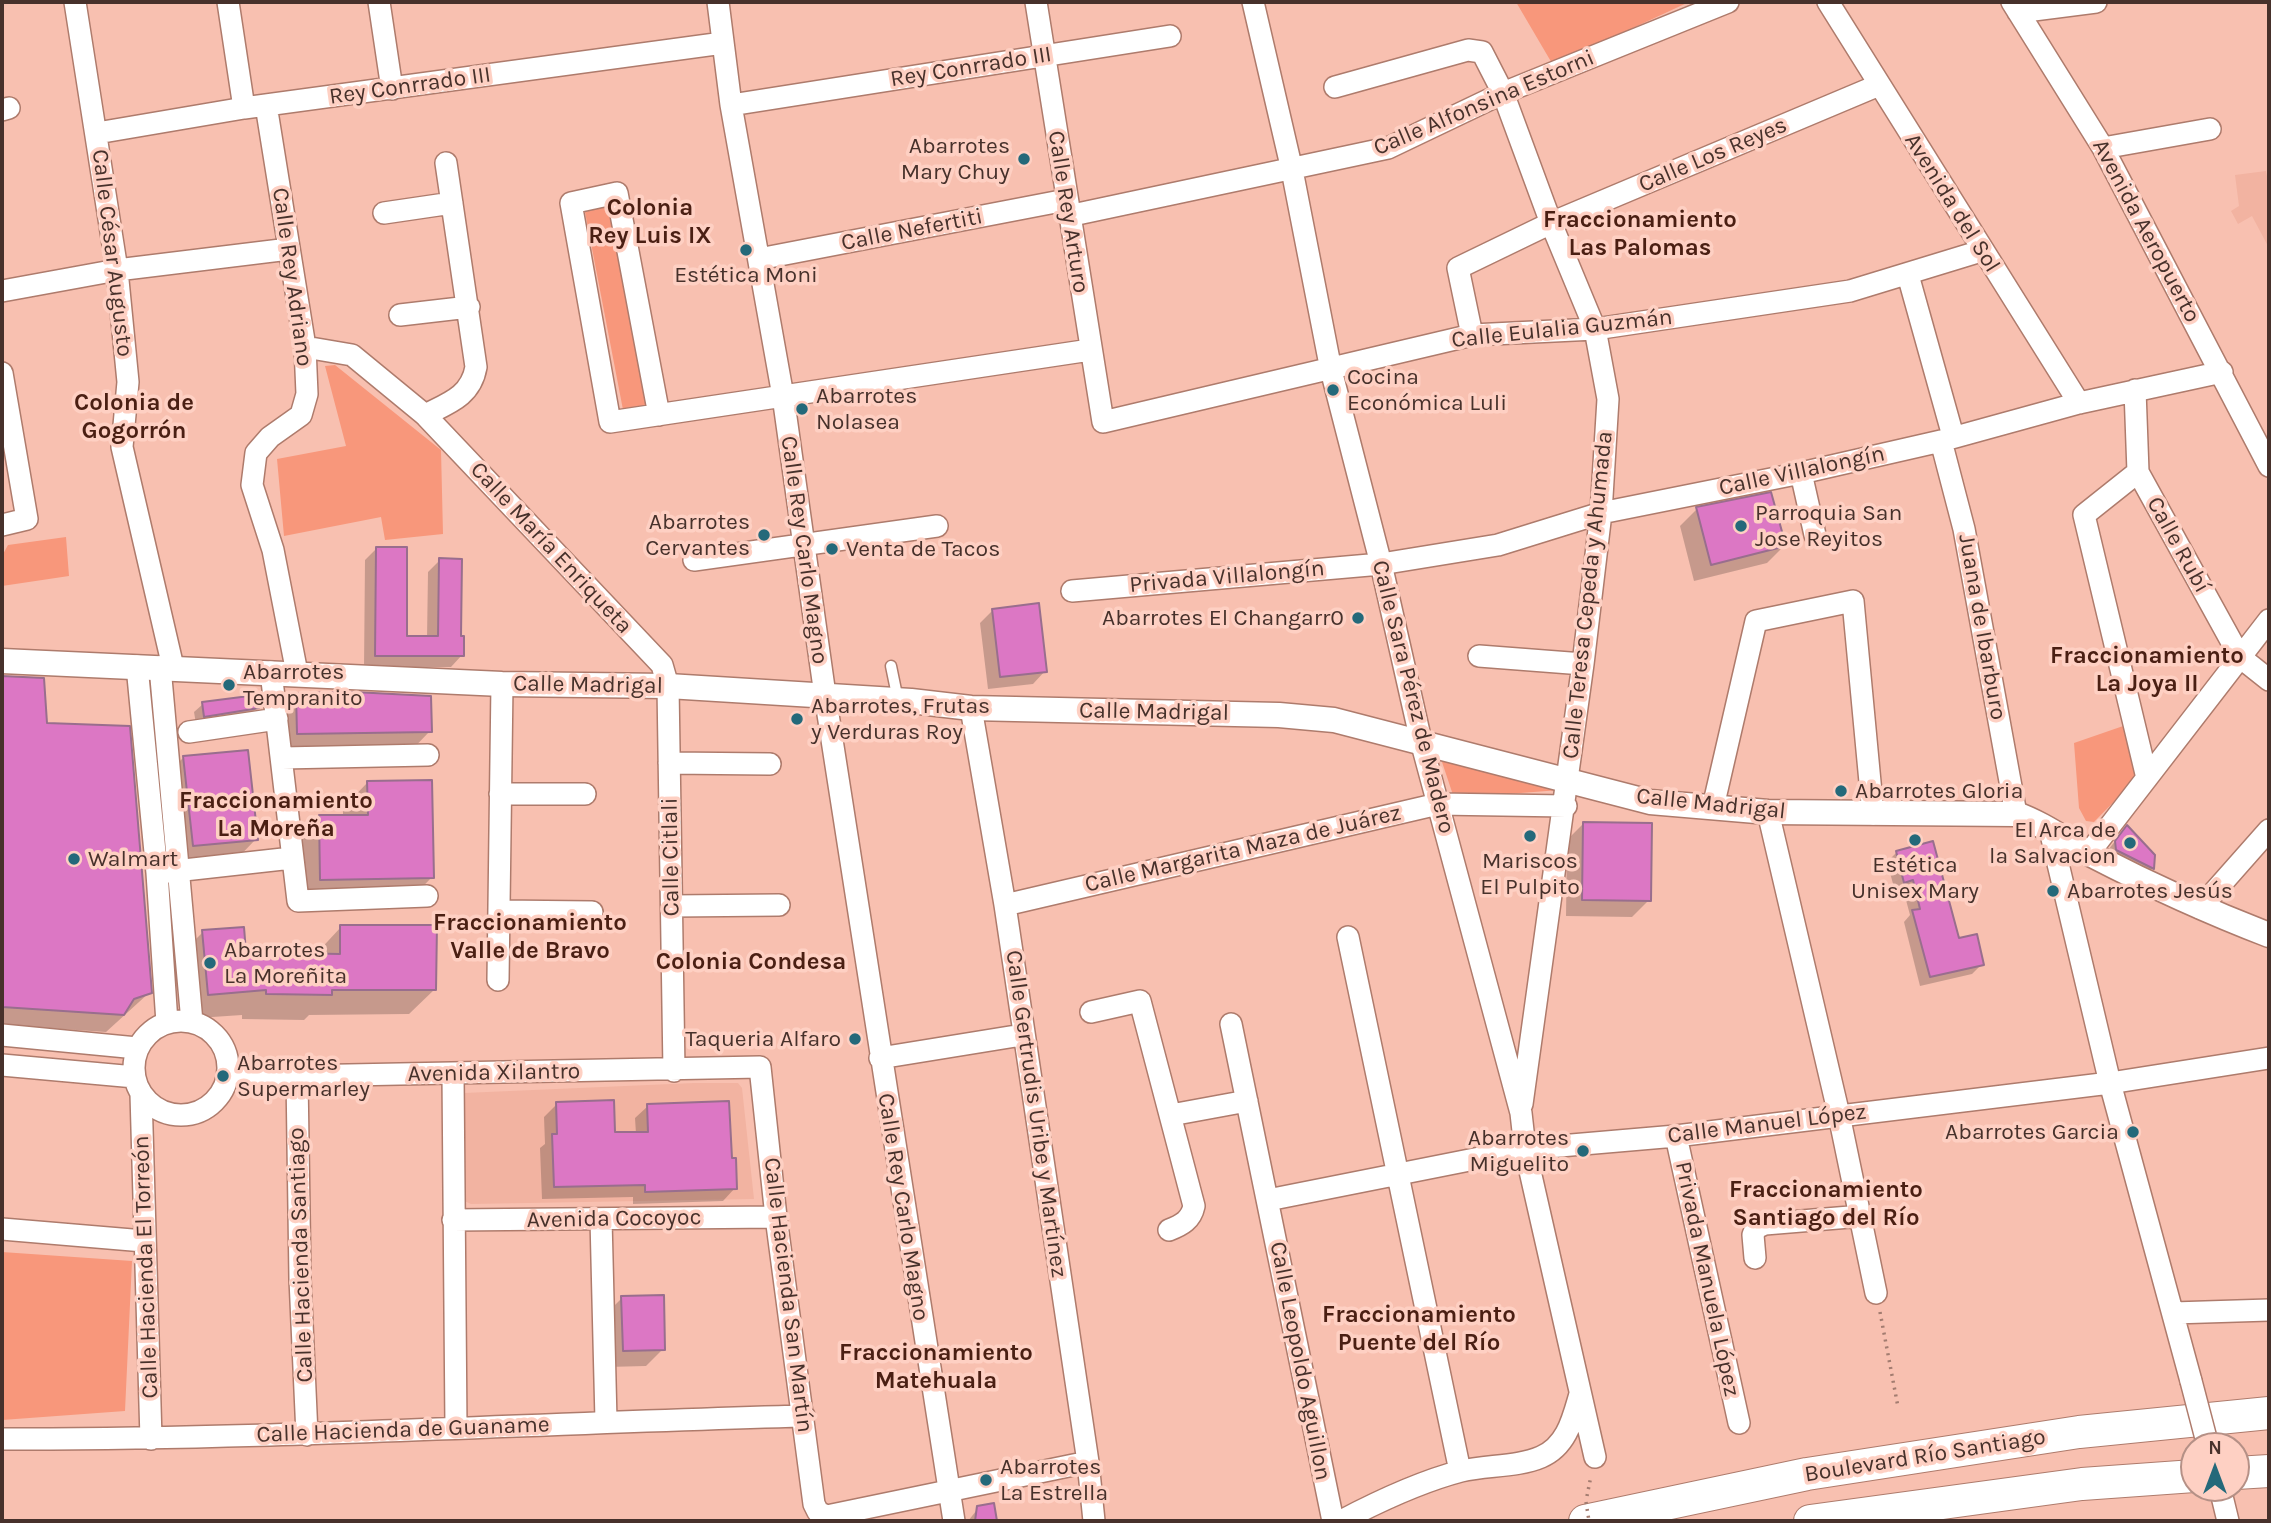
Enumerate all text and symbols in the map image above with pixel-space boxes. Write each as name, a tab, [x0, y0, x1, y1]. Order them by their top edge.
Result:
street label: Rey Conrrado III	[888, 41, 1054, 93]
street label: Calle Alfonsina Estorni	[1369, 44, 1599, 162]
street label: Rey Conrrado III	[327, 61, 493, 111]
street label: Calle Los Reyes	[1635, 111, 1791, 199]
street label: Avenida del Sol	[1898, 128, 2006, 278]
street label: Calle Rey Arturo	[1042, 129, 1094, 295]
place label: Abarrotes Mary Chuy	[901, 132, 1010, 186]
street label: Avenida Aeropuerto	[2086, 135, 2206, 327]
street label: Calle César Augusto	[86, 148, 138, 358]
marker: Abarrotes Mary Chuy	[1016, 151, 1032, 167]
street label: Calle Rey Adriano	[266, 186, 318, 368]
district label: Colonia Rey Luis IX	[588, 194, 712, 250]
street label: Calle Nefertiti	[839, 203, 985, 257]
district label: Fraccionamiento Las Palomas	[1543, 206, 1737, 262]
marker: Estética Moni	[738, 242, 754, 258]
place label: Estética Moni	[674, 261, 818, 289]
street label: Calle Eulalia Guzmán	[1450, 304, 1674, 354]
place label: Cocina Económica Luli	[1347, 363, 1507, 417]
place label: Abarrotes Nolasea	[816, 382, 917, 436]
marker: Cocina Económica Luli	[1325, 382, 1341, 398]
district label: Colonia de Gogorrón	[74, 389, 194, 445]
marker: Abarrotes Nolasea	[794, 401, 810, 417]
street label: Calle Teresa Cepeda y Ahumada	[1557, 430, 1619, 760]
street label: Calle Rey Carlo Magno	[774, 434, 834, 666]
street label: Calle Villalongín	[1717, 440, 1887, 502]
street label: Calle María Enriqueta	[464, 456, 638, 640]
street label: Calle Rubí	[2140, 492, 2216, 598]
place label: Parroquia San Jose Reyitos	[1755, 499, 1902, 553]
place label: Abarrotes Cervantes	[645, 508, 750, 562]
marker: Parroquia San Jose Reyitos	[1733, 518, 1749, 534]
marker: Abarrotes Cervantes	[756, 527, 772, 543]
street label: Juana de Ibarburo	[1952, 532, 2012, 722]
place label: Venta de Tacos	[846, 535, 1000, 563]
marker: Venta de Tacos	[824, 541, 840, 557]
street label: Privada Villalongín	[1128, 555, 1326, 599]
street label: Calle Sara Pérez de Madero	[1366, 558, 1460, 836]
place label: Abarrotes El Changarr0	[1102, 604, 1344, 632]
marker: Abarrotes El Changarr0	[1350, 610, 1366, 626]
district label: Fraccionamiento La Joya II	[2050, 642, 2244, 698]
place label: Abarrotes Tempranito	[243, 658, 362, 712]
street label: Calle Madrigal	[513, 670, 663, 700]
marker: Abarrotes Tempranito	[221, 677, 237, 693]
place label: Abarrotes, Frutas y Verduras Roy	[811, 692, 990, 746]
street label: Calle Madrigal	[1079, 697, 1229, 727]
marker: Abarrotes, Frutas y Verduras Roy	[789, 711, 805, 727]
place label: Abarrotes Gloria	[1855, 777, 2023, 805]
street label: Calle Madrigal	[1635, 782, 1787, 826]
marker: Abarrotes Gloria	[1833, 783, 1849, 799]
district label: Fraccionamiento La Moreña	[179, 787, 373, 843]
street label: Calle Citlali	[656, 797, 686, 917]
street label: Calle Margarita Maza de Juárez	[1082, 799, 1404, 899]
place label: El Arca de la Salvacion	[1989, 816, 2116, 870]
marker: Mariscos El Pulpito	[1522, 828, 1538, 844]
marker: Estética Unisex Mary	[1907, 832, 1923, 848]
marker: El Arca de la Salvacion	[2122, 835, 2138, 851]
place label: Walmart	[88, 845, 178, 873]
place label: Mariscos El Pulpito	[1480, 847, 1580, 901]
marker: Walmart	[66, 851, 82, 867]
place label: Estética Unisex Mary	[1851, 851, 1979, 905]
place label: Abarrotes Jesús	[2067, 877, 2233, 905]
marker: Abarrotes Jesús	[2045, 883, 2061, 899]
district label: Fraccionamiento Valle de Bravo	[433, 909, 627, 965]
place label: Abarrotes La Moreñita	[224, 936, 347, 990]
district label: Colonia Condesa	[656, 948, 846, 976]
street label: Calle Gertrudis Uribe y Martínez	[999, 948, 1073, 1280]
marker: Abarrotes La Moreñita	[202, 955, 218, 971]
place label: Taqueria Alfaro	[685, 1025, 841, 1053]
marker: Taqueria Alfaro	[847, 1031, 863, 1047]
place label: Abarrotes Supermarley	[237, 1049, 370, 1103]
street label: Avenida Xilantro	[407, 1058, 581, 1088]
marker: Abarrotes Supermarley	[215, 1068, 231, 1084]
street label: Calle Rey Carlo Magno	[871, 1091, 935, 1323]
street label: Calle Manuel López	[1666, 1098, 1868, 1150]
place label: Abarrotes Garcia	[1945, 1118, 2119, 1146]
place label: Abarrotes Miguelito	[1468, 1124, 1569, 1178]
marker: Abarrotes Garcia	[2125, 1124, 2141, 1140]
street label: Calle Hacienda Santiago	[283, 1127, 319, 1383]
street label: Calle Hacienda El Torreón	[128, 1135, 164, 1399]
marker: Abarrotes Miguelito	[1575, 1143, 1591, 1159]
street label: Calle Hacienda San Martín	[757, 1156, 819, 1434]
street label: Privada Manuela López	[1669, 1159, 1745, 1399]
district label: Fraccionamiento Santiago del Río	[1729, 1176, 1923, 1232]
street label: Avenida Cocoyoc	[526, 1204, 702, 1234]
street label: Calle Leopoldo Aguillon	[1263, 1239, 1337, 1483]
district label: Fraccionamiento Puente del Río	[1322, 1301, 1516, 1357]
district label: Fraccionamiento Matehuala	[839, 1339, 1033, 1395]
street label: Calle Hacienda de Guaname	[256, 1411, 550, 1449]
street label: Boulevard Río Santiago	[1802, 1423, 2048, 1489]
north arrow	[2180, 1432, 2250, 1502]
text: N	[2208, 1437, 2222, 1459]
place label: Abarrotes La Estrella	[1000, 1453, 1108, 1507]
marker: Abarrotes La Estrella	[978, 1472, 994, 1488]

